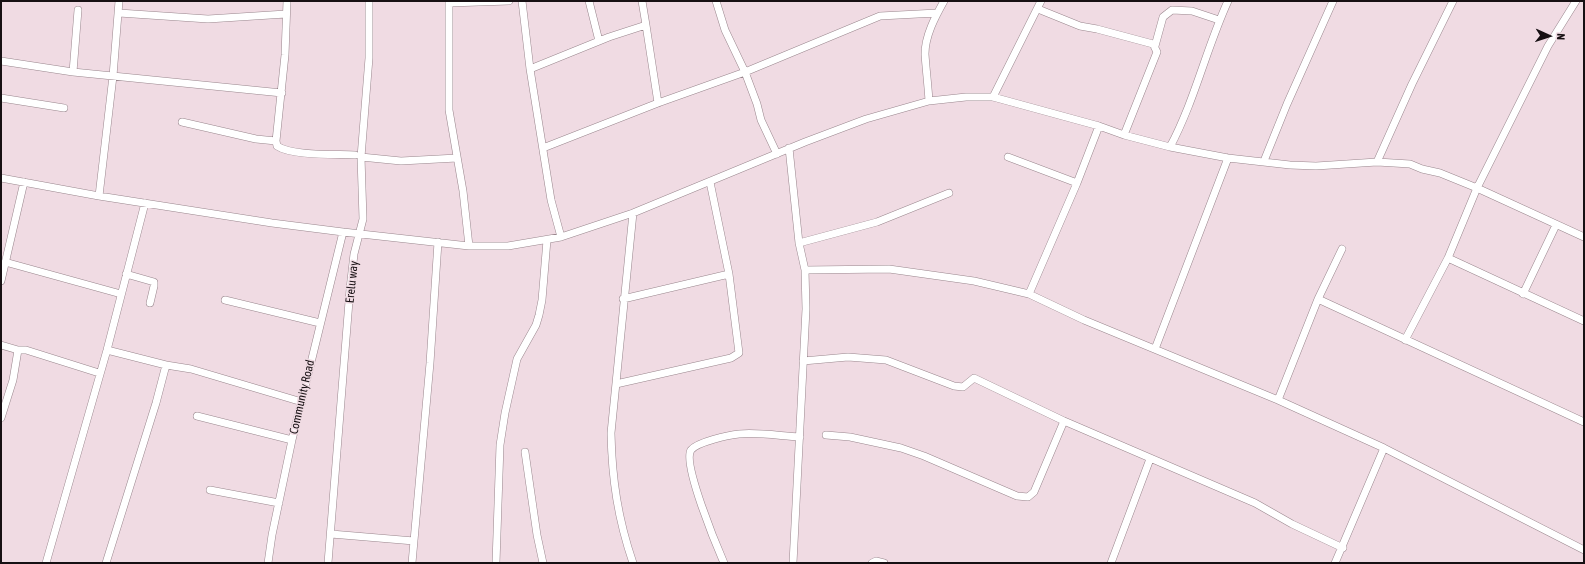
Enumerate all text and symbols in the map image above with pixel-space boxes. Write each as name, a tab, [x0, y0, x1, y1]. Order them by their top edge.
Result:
north arrow	[1529, 16, 1569, 56]
text: N	[1555, 33, 1567, 40]
street label: Erelu way	[343, 260, 361, 304]
street label: Community Road	[286, 359, 318, 435]

